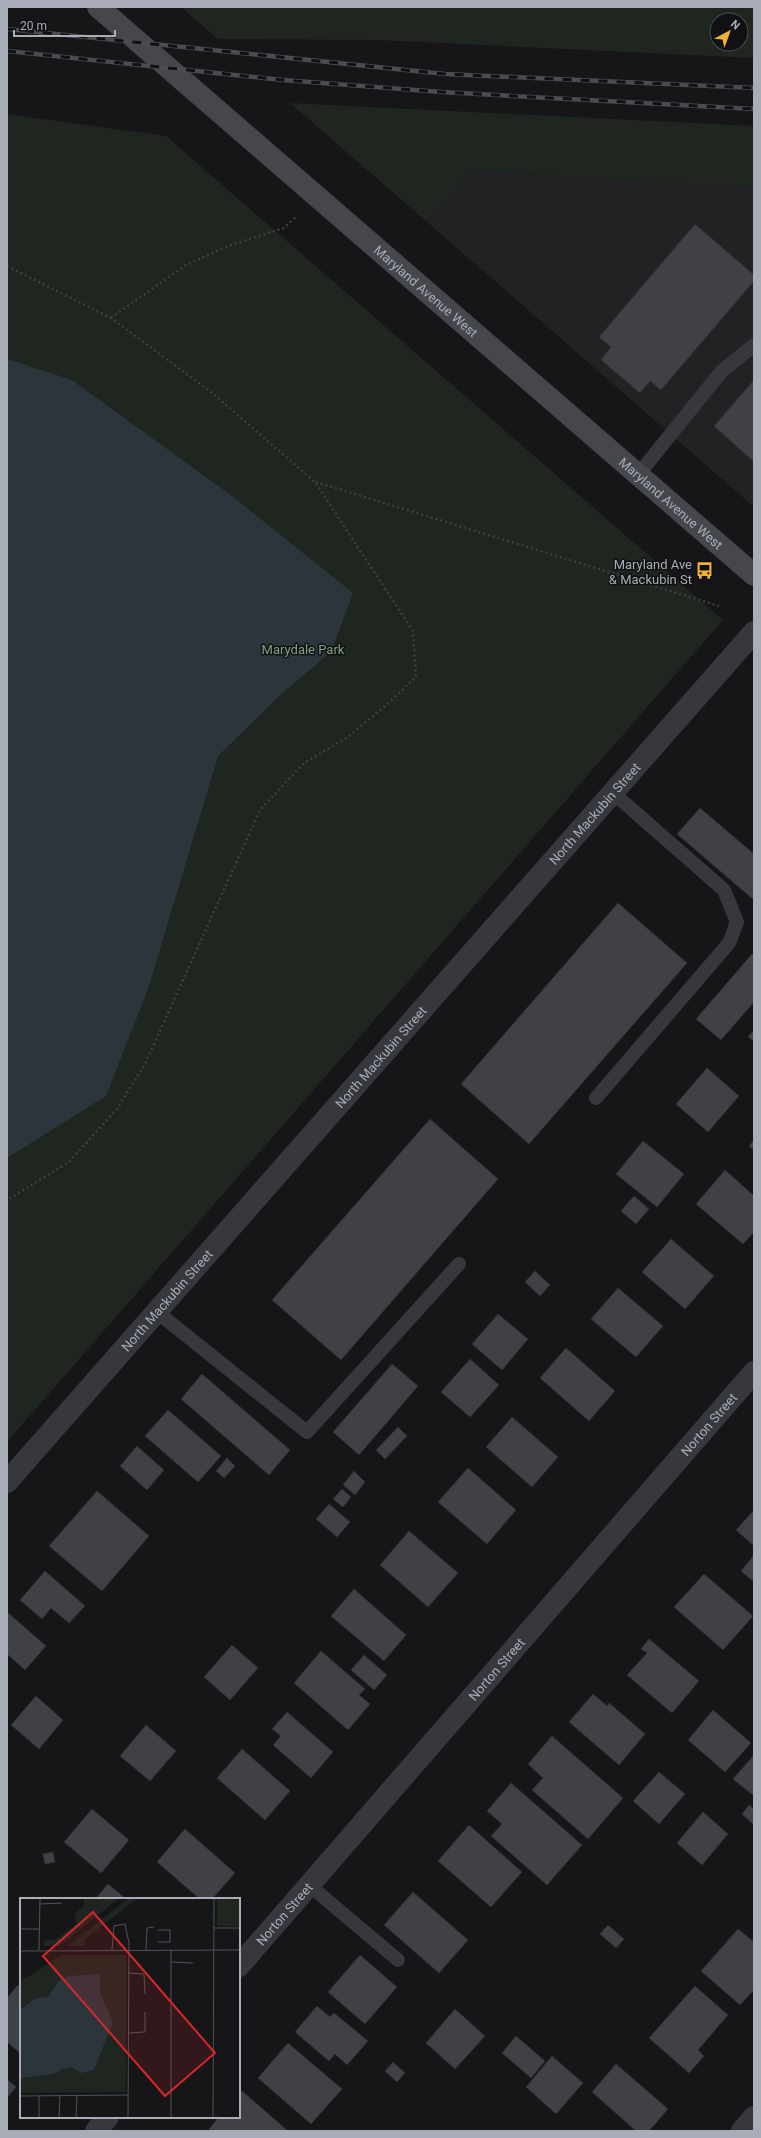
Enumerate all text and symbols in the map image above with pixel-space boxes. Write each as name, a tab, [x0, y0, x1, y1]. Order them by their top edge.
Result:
scale bar	[14, 12, 115, 38]
north arrow	[709, 12, 749, 52]
text: N	[728, 17, 743, 32]
text: 20 m	[20, 19, 47, 33]
street label: Maryland Avenue West	[371, 242, 481, 340]
street label: Maryland Avenue West	[616, 454, 726, 552]
place label: Maryland Ave & Mackubin St	[609, 557, 692, 587]
bus stop icon: Maryland Ave & Mackubin St	[695, 561, 715, 581]
park label: Marydale Park	[262, 642, 345, 657]
street label: North Mackubin Street	[546, 760, 643, 867]
street label: North Mackubin Street	[332, 1003, 429, 1111]
street label: North Mackubin Street	[118, 1246, 215, 1354]
street label: Norton Street	[678, 1390, 740, 1459]
street label: Norton Street	[465, 1635, 528, 1703]
street label: Norton Street	[253, 1880, 315, 1948]
inset map	[20, 1898, 240, 2118]

